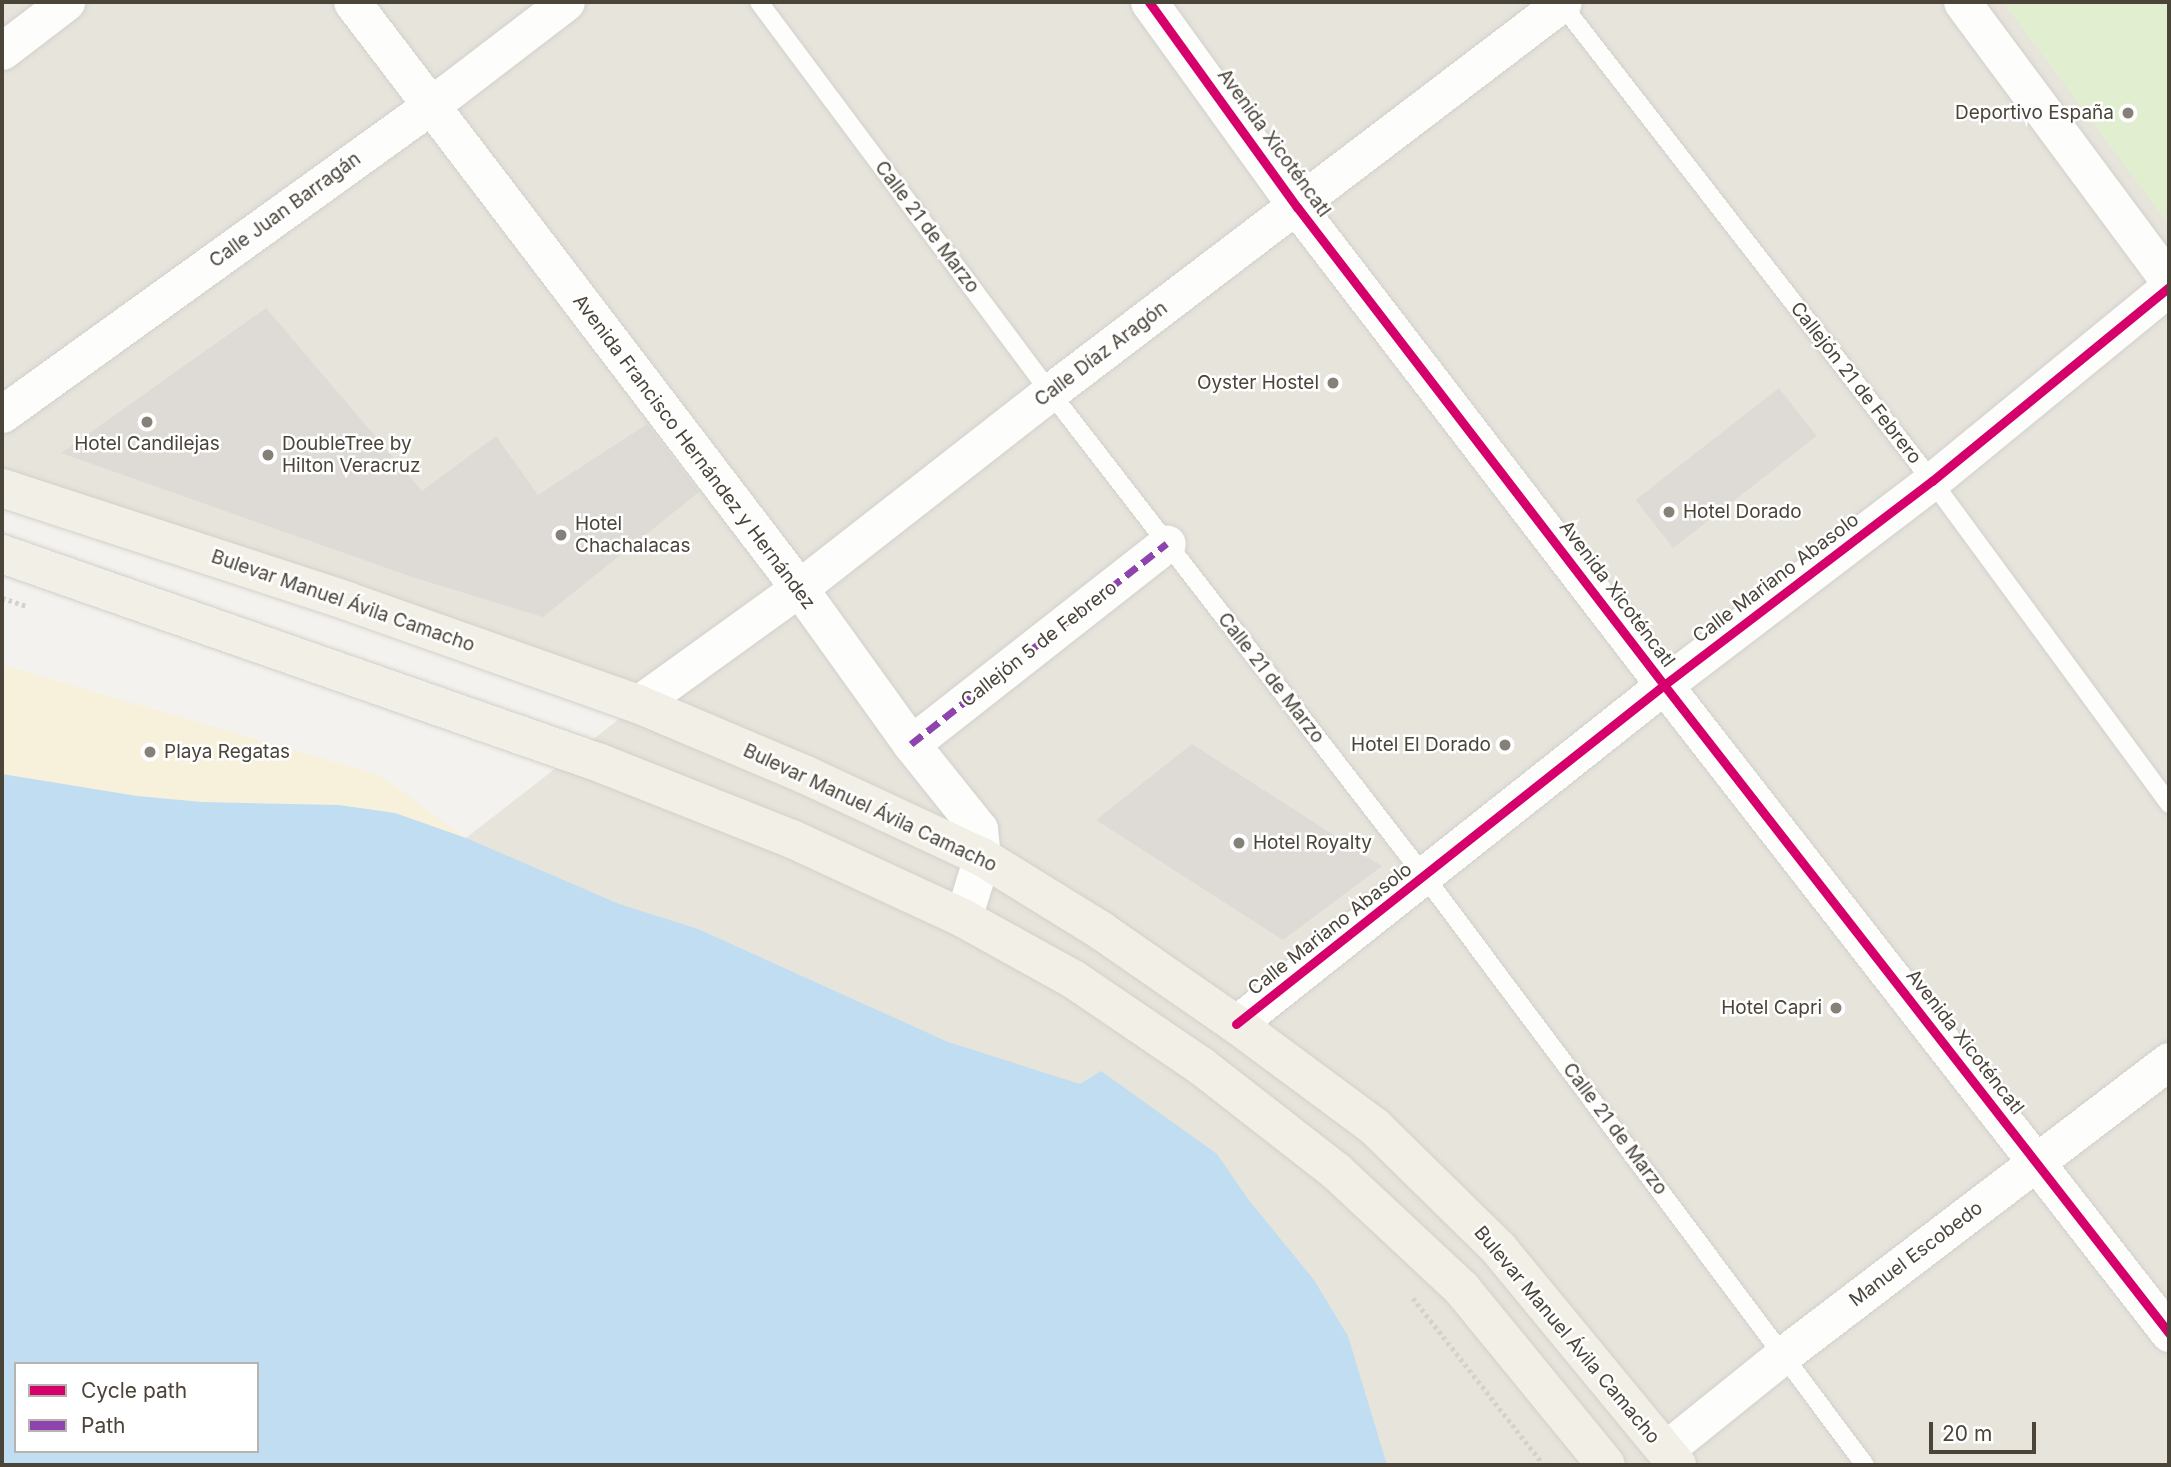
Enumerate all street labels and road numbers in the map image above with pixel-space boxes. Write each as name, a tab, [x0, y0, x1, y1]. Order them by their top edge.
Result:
street label: Avenida Xicoténcatl	[1213, 65, 1335, 221]
street label: Calle Juan Barragán	[205, 147, 365, 273]
street label: Calle 21 de Marzo	[870, 156, 984, 298]
street label: Avenida Francisco Hernández y Hernández	[568, 290, 820, 614]
street label: Calle Díaz Aragón	[1030, 297, 1172, 411]
street label: Callejón 21 de Febrero	[1786, 297, 1926, 469]
street label: Calle Mariano Abasolo	[1689, 508, 1863, 648]
street label: Avenida Xicoténcatl	[1555, 516, 1679, 672]
street label: Bulevar Manuel Ávila Camacho	[208, 545, 478, 657]
street label: Callejón 5 de Febrero	[956, 576, 1122, 712]
street label: Calle 21 de Marzo	[1213, 608, 1329, 748]
street label: Bulevar Manuel Ávila Camacho	[740, 739, 1000, 877]
street label: Calle Mariano Abasolo	[1244, 858, 1416, 1000]
street label: Avenida Xicoténcatl	[1901, 965, 2029, 1119]
street label: Calle 21 de Marzo	[1558, 1058, 1672, 1200]
street label: Manuel Escobedo	[1845, 1197, 1987, 1311]
street label: Bulevar Manuel Ávila Camacho	[1469, 1222, 1665, 1448]

